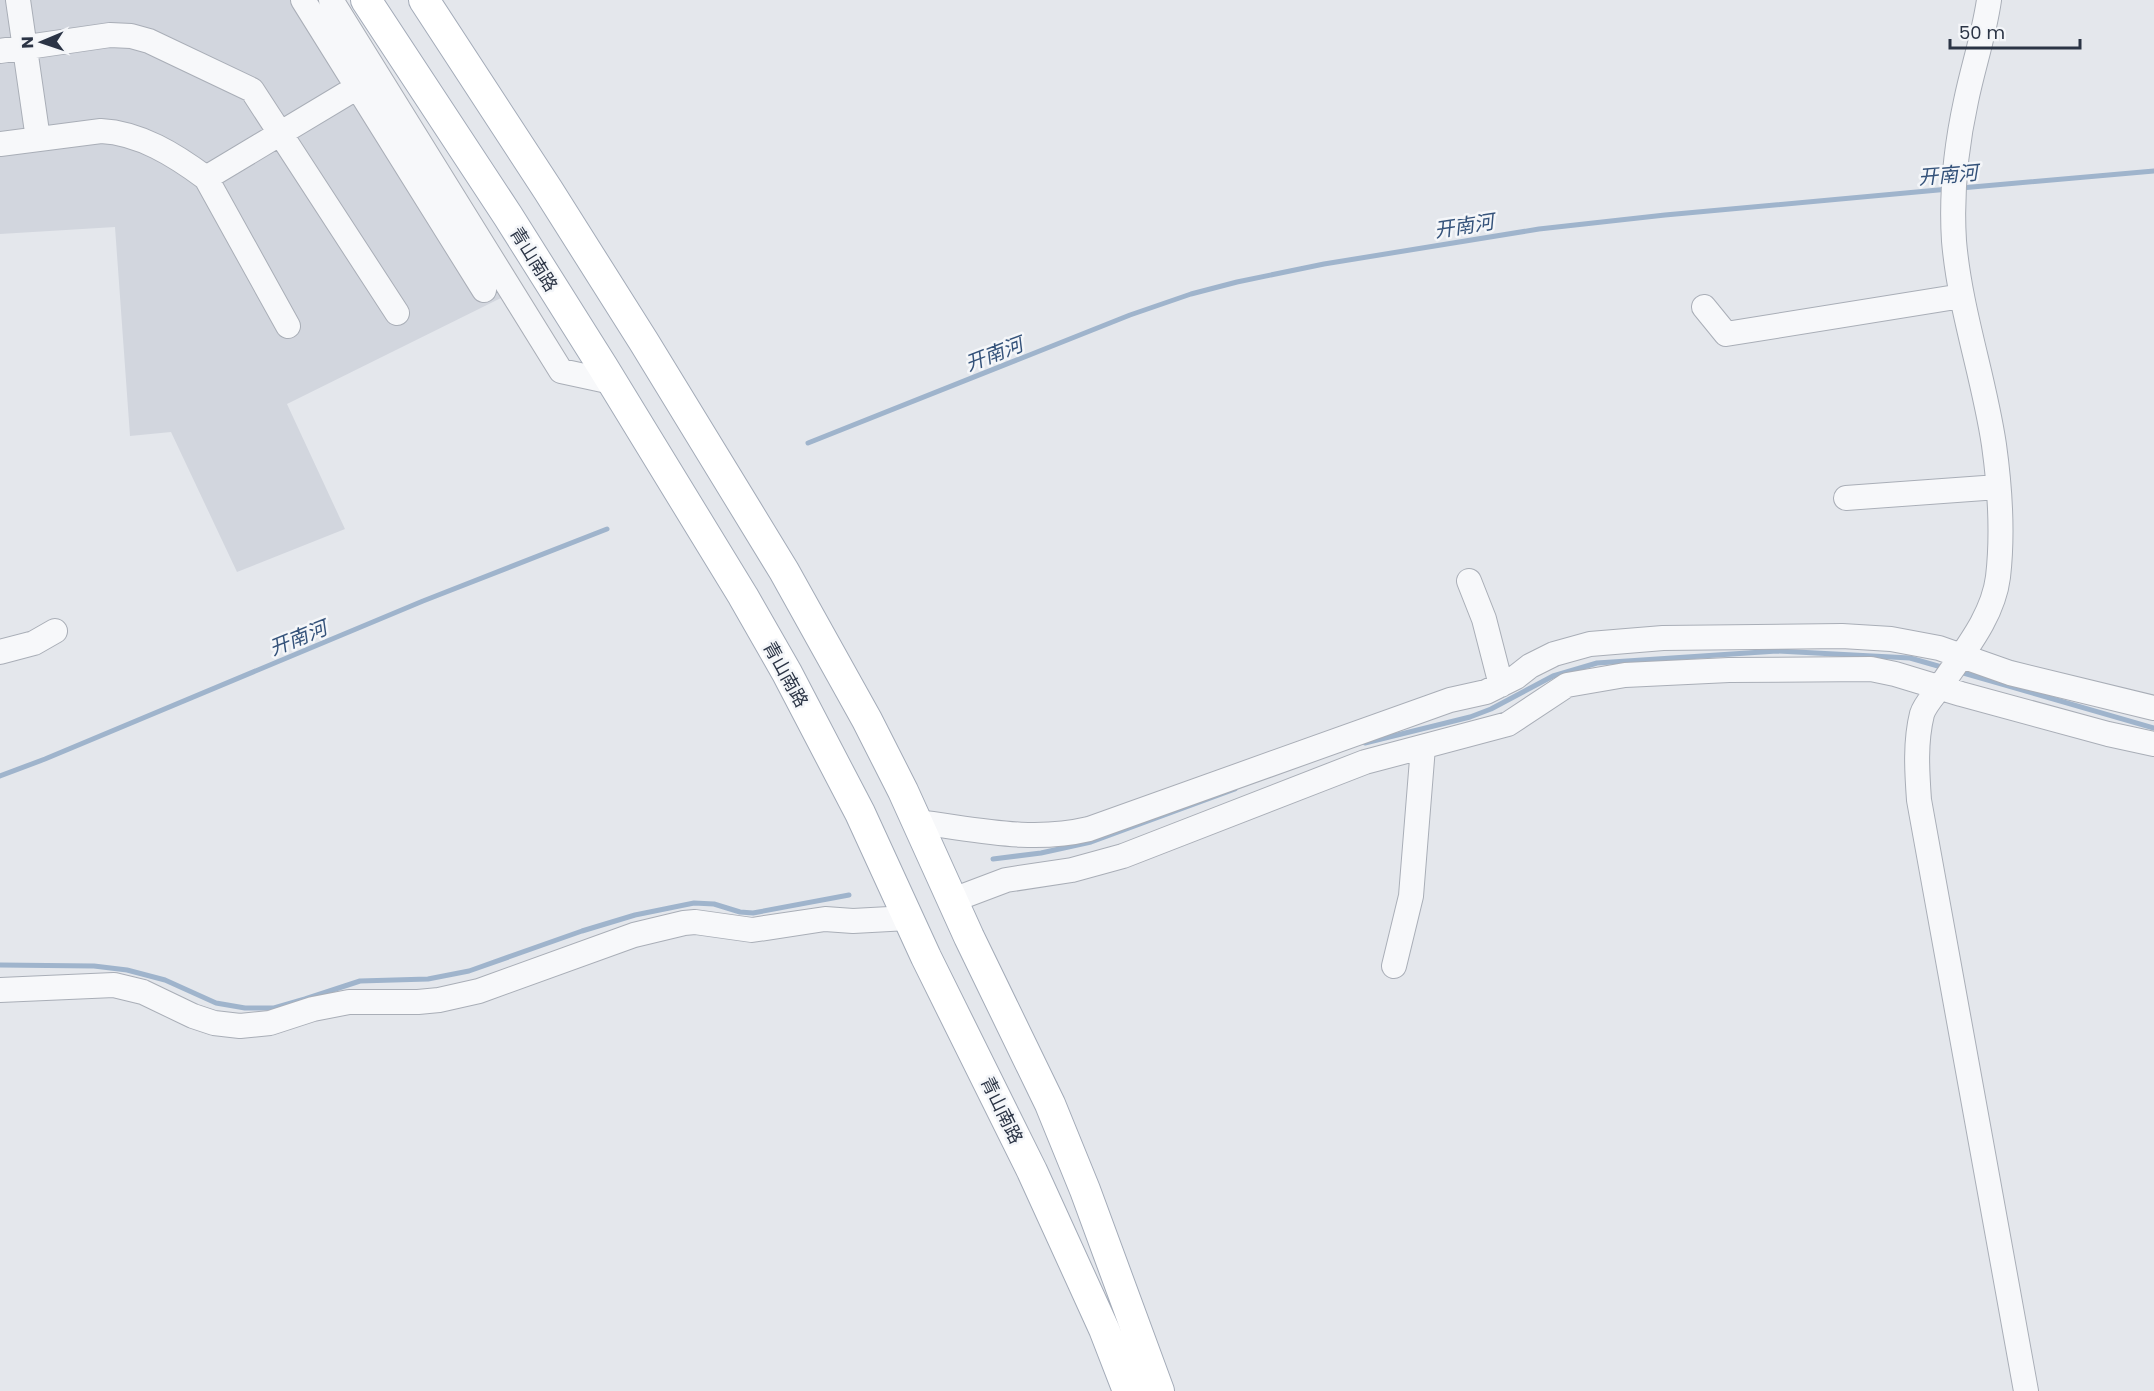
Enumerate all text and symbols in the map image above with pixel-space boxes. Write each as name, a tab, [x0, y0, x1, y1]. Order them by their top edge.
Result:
north arrow	[12, 12, 72, 72]
scale bar	[1950, 12, 2080, 50]
text: 50 m	[1959, 20, 2005, 45]
text: N	[16, 36, 39, 49]
water label: 开南河	[1917, 158, 1983, 192]
water label: 开南河	[1432, 207, 1500, 245]
street label: 青山南路	[504, 222, 564, 296]
water label: 开南河	[961, 329, 1031, 378]
water label: 开南河	[265, 612, 335, 662]
street label: 青山南路	[758, 636, 814, 712]
street label: 青山南路	[975, 1072, 1029, 1148]

